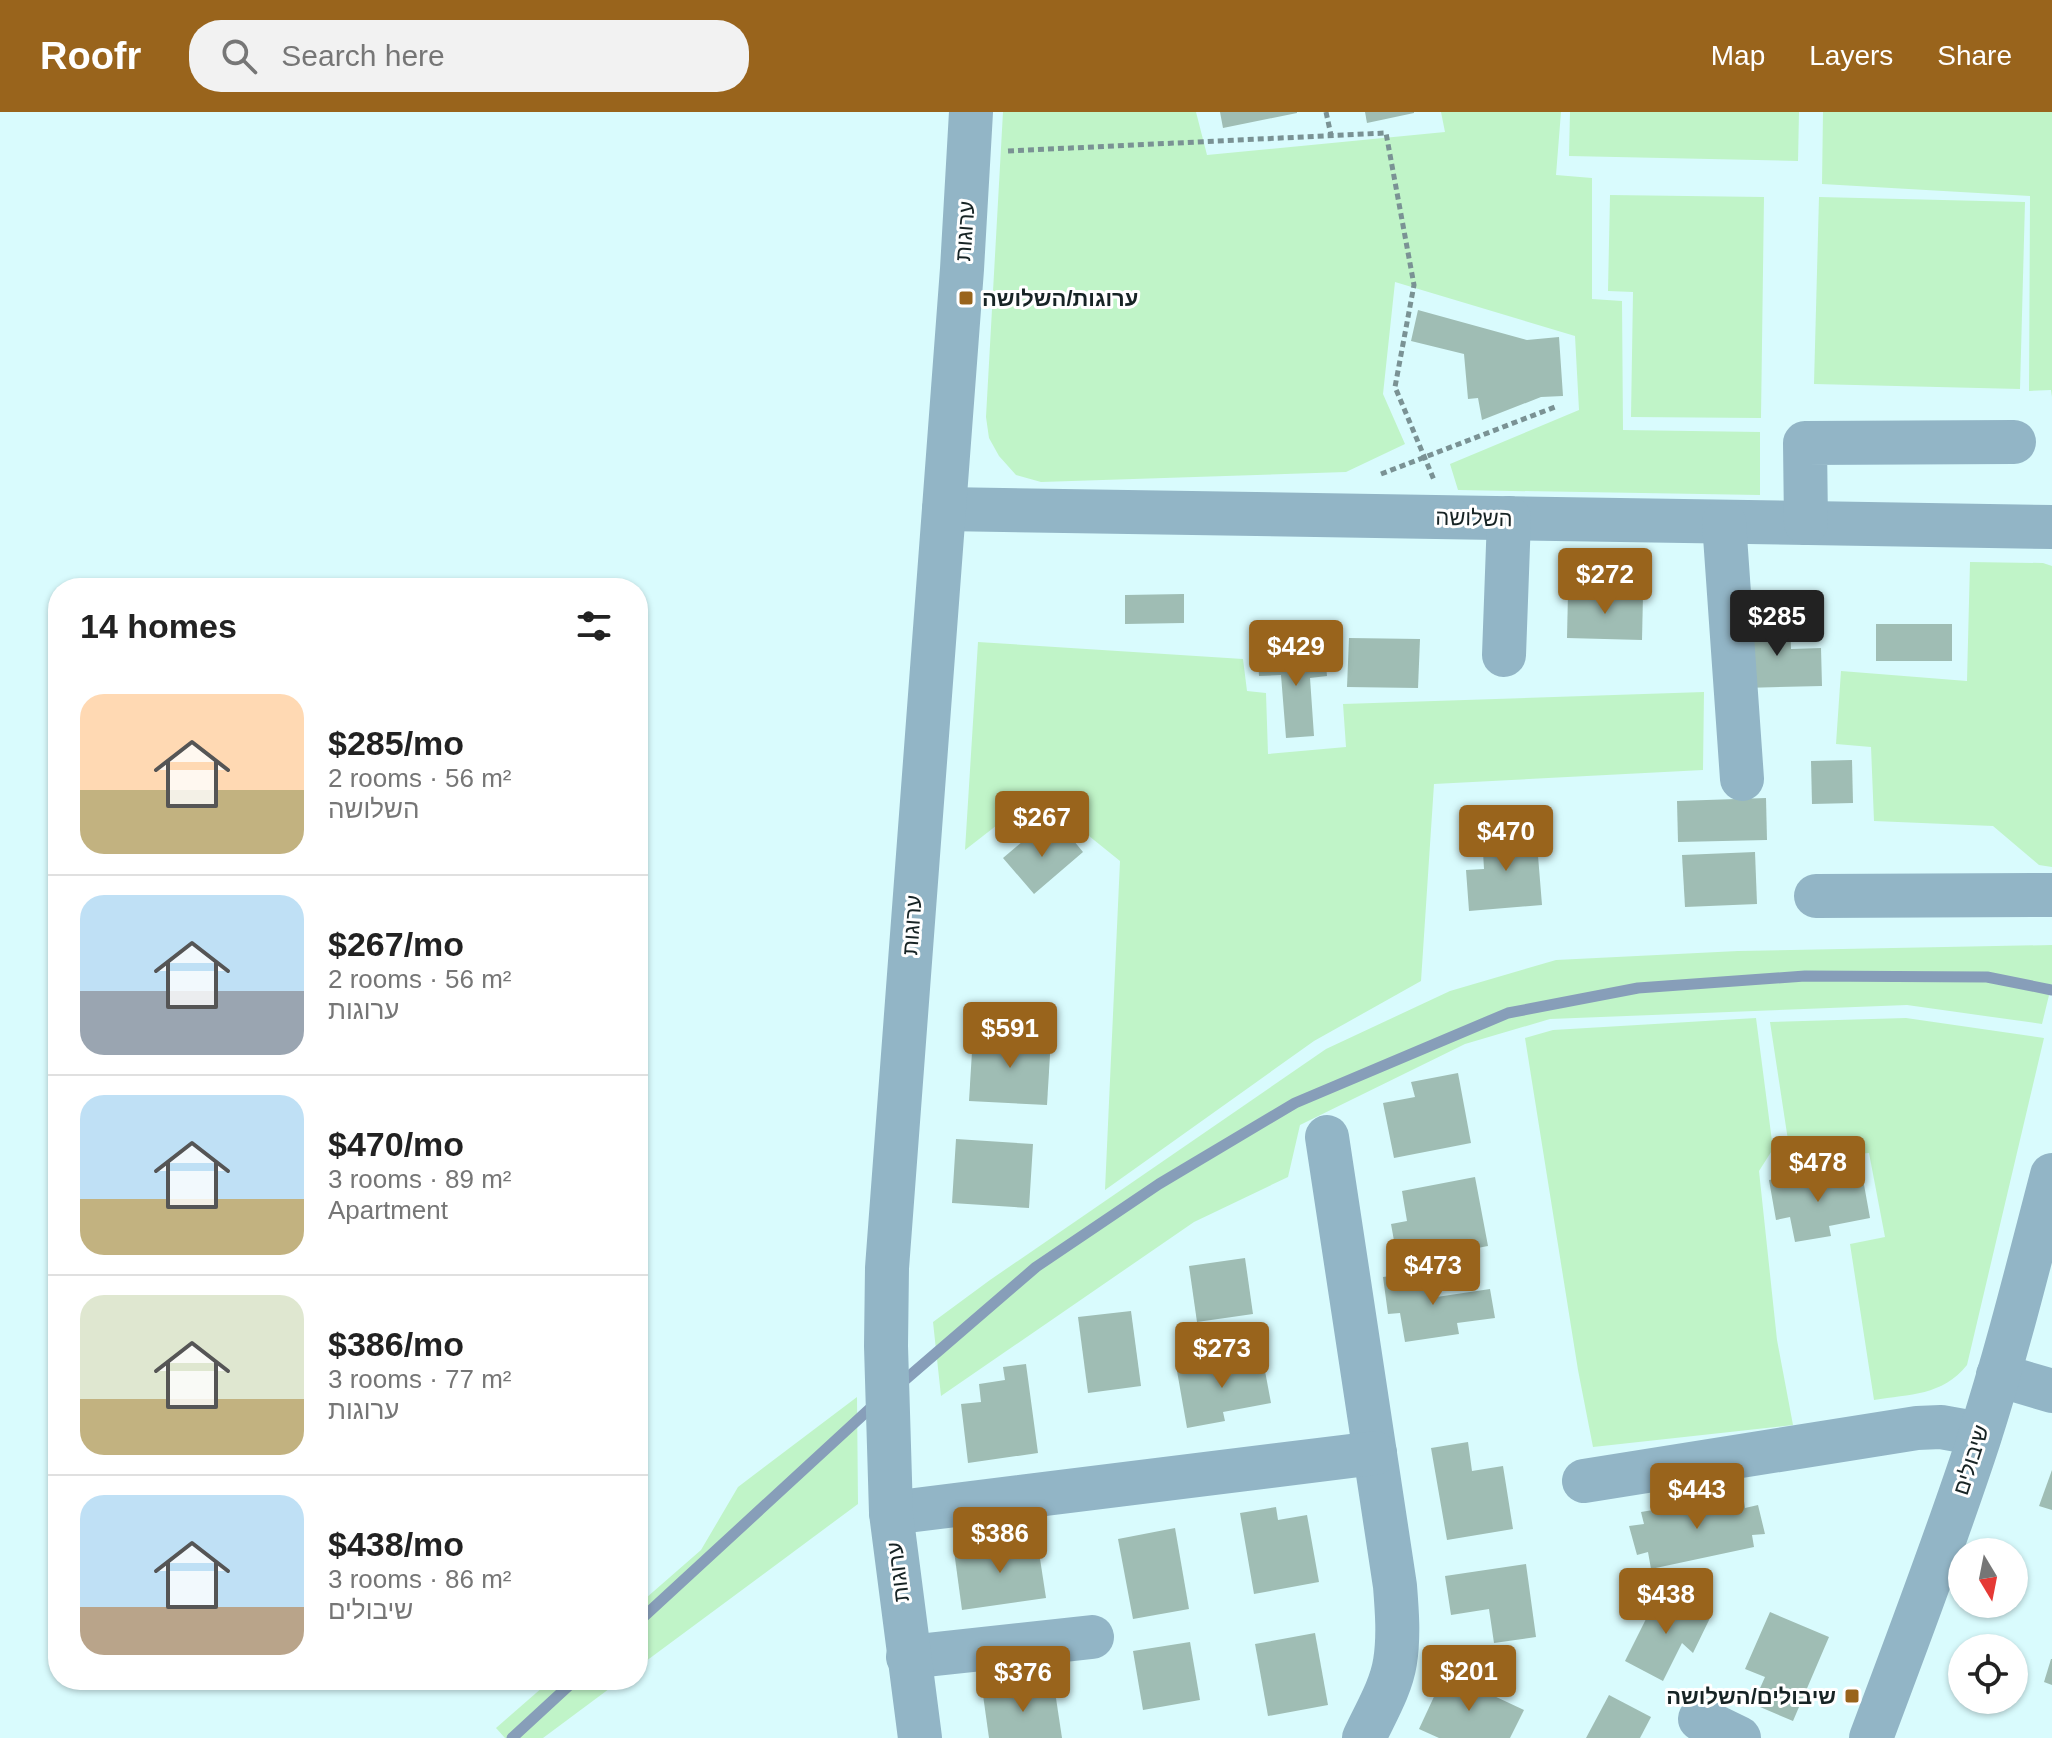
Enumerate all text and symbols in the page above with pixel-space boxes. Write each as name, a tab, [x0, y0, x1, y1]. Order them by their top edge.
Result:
search box	[189, 20, 749, 92]
icon: search	[217, 34, 261, 78]
text: Roofr	[40, 35, 141, 77]
text: Search here	[281, 39, 445, 72]
text: Map	[1711, 40, 1765, 71]
text: Layers	[1809, 40, 1893, 71]
text: Share	[1937, 40, 2012, 71]
street label: ערוגות	[950, 200, 980, 262]
place label: ערוגות/השלושה	[982, 286, 1138, 311]
marker: ערוגות/השלושה	[957, 289, 975, 307]
street label: השלושה	[1435, 505, 1513, 531]
pin: $272	[1558, 548, 1652, 616]
text: $272	[1576, 559, 1634, 589]
pin: $285	[1730, 590, 1824, 658]
text: $285	[1748, 601, 1806, 631]
icon: filters	[572, 604, 616, 648]
text: 14 homes	[80, 607, 237, 645]
pin: $429	[1249, 620, 1343, 688]
text: $429	[1267, 631, 1325, 661]
text: $285/mo	[328, 724, 464, 762]
icon: home	[144, 726, 240, 822]
text: 2 rooms · 56 m²	[328, 763, 512, 793]
pin: $267	[995, 791, 1089, 859]
text: השלושה	[328, 794, 419, 824]
text: $267	[1013, 802, 1071, 832]
pin: $470	[1459, 805, 1553, 873]
text: $470	[1477, 816, 1535, 846]
street label: ערוגות	[897, 894, 927, 956]
text: $267/mo	[328, 925, 464, 963]
icon: home	[144, 927, 240, 1023]
text: 2 rooms · 56 m²	[328, 964, 512, 994]
text: ערוגות	[328, 995, 400, 1025]
pin: $591	[963, 1002, 1057, 1070]
text: $591	[981, 1013, 1039, 1043]
text: $470/mo	[328, 1125, 464, 1163]
icon: home	[144, 1127, 240, 1223]
pin: $478	[1771, 1136, 1865, 1204]
text: $478	[1789, 1147, 1847, 1177]
text: 3 rooms · 89 m²	[328, 1164, 512, 1194]
text: Apartment	[328, 1195, 448, 1225]
pin: $473	[1386, 1239, 1480, 1307]
text: $473	[1404, 1250, 1462, 1280]
pin: $273	[1175, 1322, 1269, 1390]
text: $386/mo	[328, 1325, 464, 1363]
icon: home	[144, 1327, 240, 1423]
text: $273	[1193, 1333, 1251, 1363]
text: 3 rooms · 77 m²	[328, 1364, 512, 1394]
text: ערוגות	[328, 1395, 400, 1425]
street label: שיבולים	[1948, 1422, 1994, 1498]
pin: $443	[1650, 1463, 1744, 1531]
text: $443	[1668, 1474, 1726, 1504]
pin: $386	[953, 1507, 1047, 1575]
text: $386	[971, 1518, 1029, 1548]
text: $438/mo	[328, 1525, 464, 1563]
icon: home	[144, 1527, 240, 1623]
north arrow	[1948, 1538, 2028, 1618]
map controls	[1948, 1538, 2028, 1714]
street label: ערוגות	[882, 1540, 914, 1604]
text: 3 rooms · 86 m²	[328, 1564, 512, 1594]
pin: $438	[1619, 1568, 1713, 1636]
text: $438	[1637, 1579, 1695, 1609]
text: שיבולים	[328, 1595, 413, 1625]
button: locate	[1948, 1634, 2028, 1714]
pin: $201	[1422, 1645, 1516, 1713]
pin: $376	[976, 1646, 1070, 1714]
text: $201	[1440, 1656, 1498, 1686]
text: $376	[994, 1657, 1052, 1687]
place label: שיבולים/השלושה	[1666, 1684, 1836, 1709]
marker: שיבולים/השלושה	[1843, 1687, 1861, 1705]

